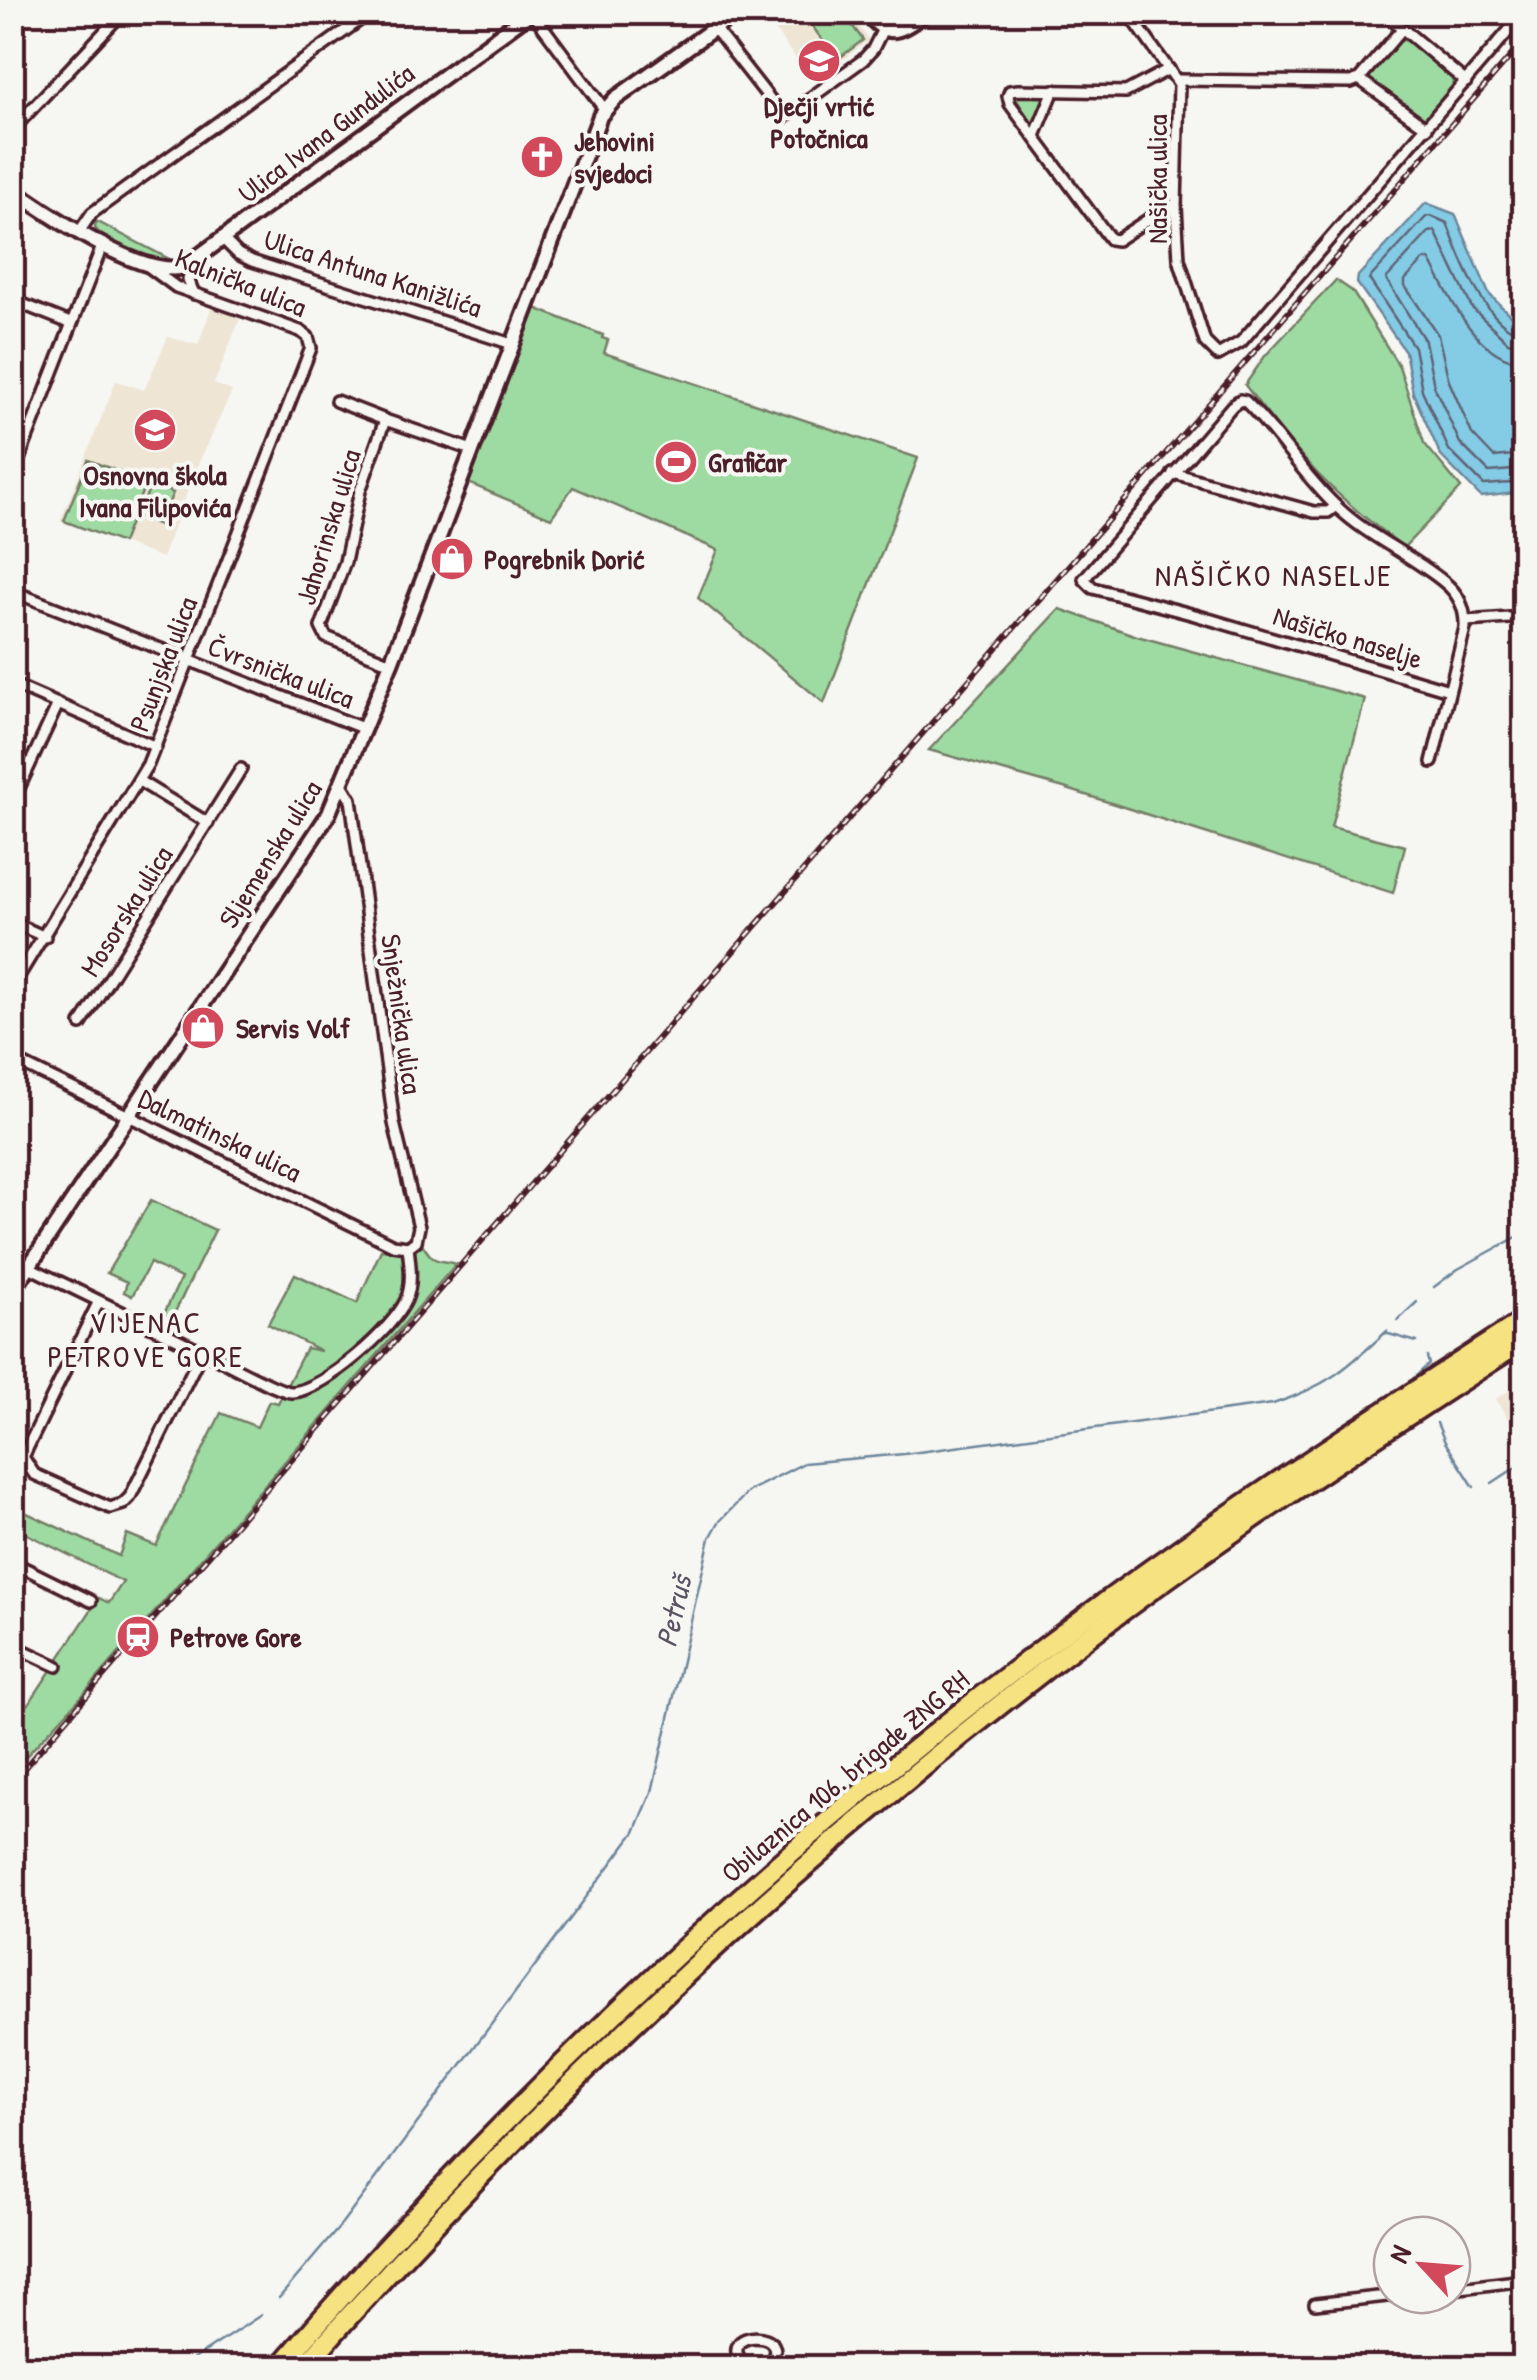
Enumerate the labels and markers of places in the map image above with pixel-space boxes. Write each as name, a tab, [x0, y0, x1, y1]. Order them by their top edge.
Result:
school or university icon: Dječji vrtić Potočnica	[796, 38, 842, 84]
place label: Dječji vrtić Potočnica	[764, 87, 875, 157]
place label: Jehovini svjedoci	[574, 122, 655, 192]
church icon: Jehovini svjedoci	[519, 134, 565, 180]
school or university icon: Osnovna škola Ivana Filipovića	[132, 407, 178, 453]
sports icon: Grafičar	[653, 439, 699, 485]
place label: Grafičar	[708, 443, 787, 481]
place label: Osnovna škola Ivana Filipovića	[79, 456, 231, 527]
shop icon: Pogrebnik Dorić	[429, 536, 475, 582]
place label: Pogrebnik Dorić	[484, 540, 645, 579]
shop icon: Servis Volf	[180, 1005, 226, 1051]
place label: Servis Volf	[236, 1009, 351, 1047]
station icon: Petrove Gore	[115, 1614, 161, 1660]
place label: Petrove Gore	[170, 1618, 303, 1656]

